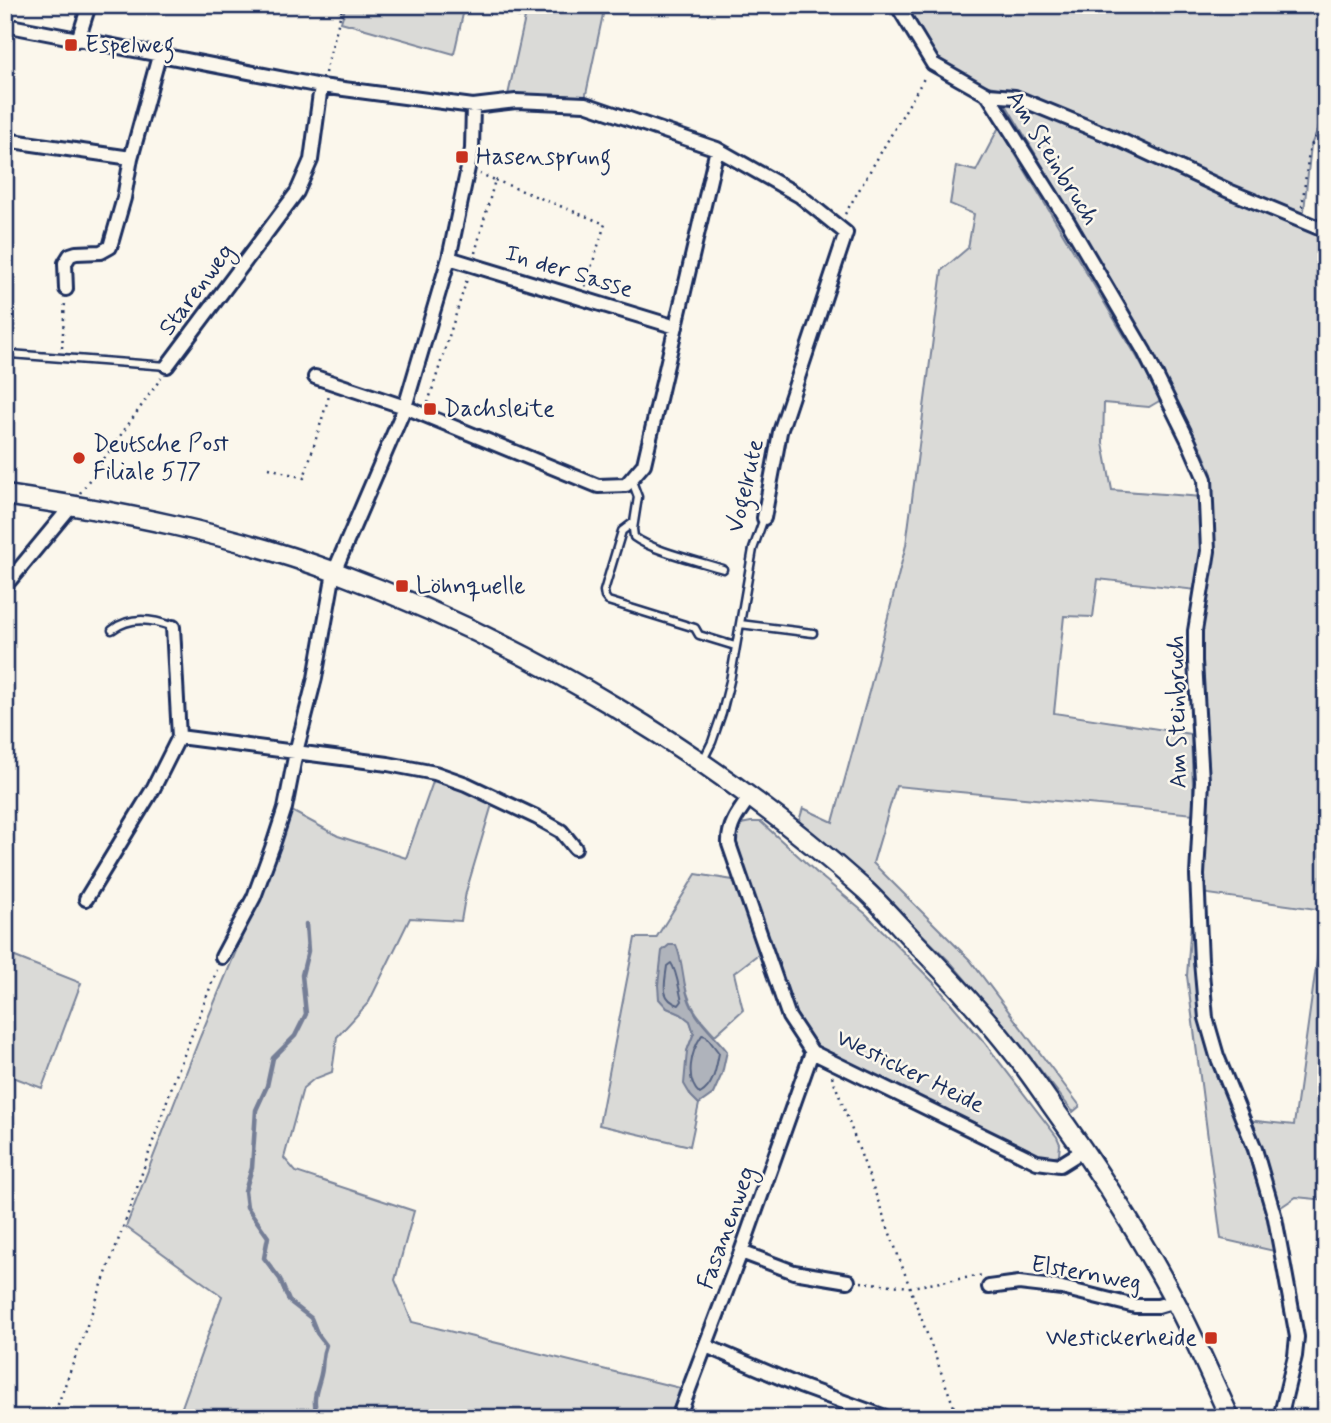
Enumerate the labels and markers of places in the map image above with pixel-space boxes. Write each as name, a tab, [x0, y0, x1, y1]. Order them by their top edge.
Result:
place label: Espelweg	[85, 30, 175, 64]
marker: Espelweg	[63, 37, 79, 53]
place label: Hasensprung	[476, 142, 611, 176]
marker: Hasensprung	[454, 149, 470, 165]
place label: Dachsleite	[444, 394, 555, 425]
marker: Dachsleite	[422, 401, 438, 417]
place label: Deutsche Post Filiale 577	[93, 429, 229, 488]
marker: Deutsche Post Filiale 577	[71, 450, 87, 466]
place label: Löhnquelle	[416, 571, 526, 602]
marker: Löhnquelle	[394, 578, 410, 594]
place label: Westickerheide	[1046, 1323, 1197, 1354]
marker: Westickerheide	[1203, 1330, 1219, 1346]

